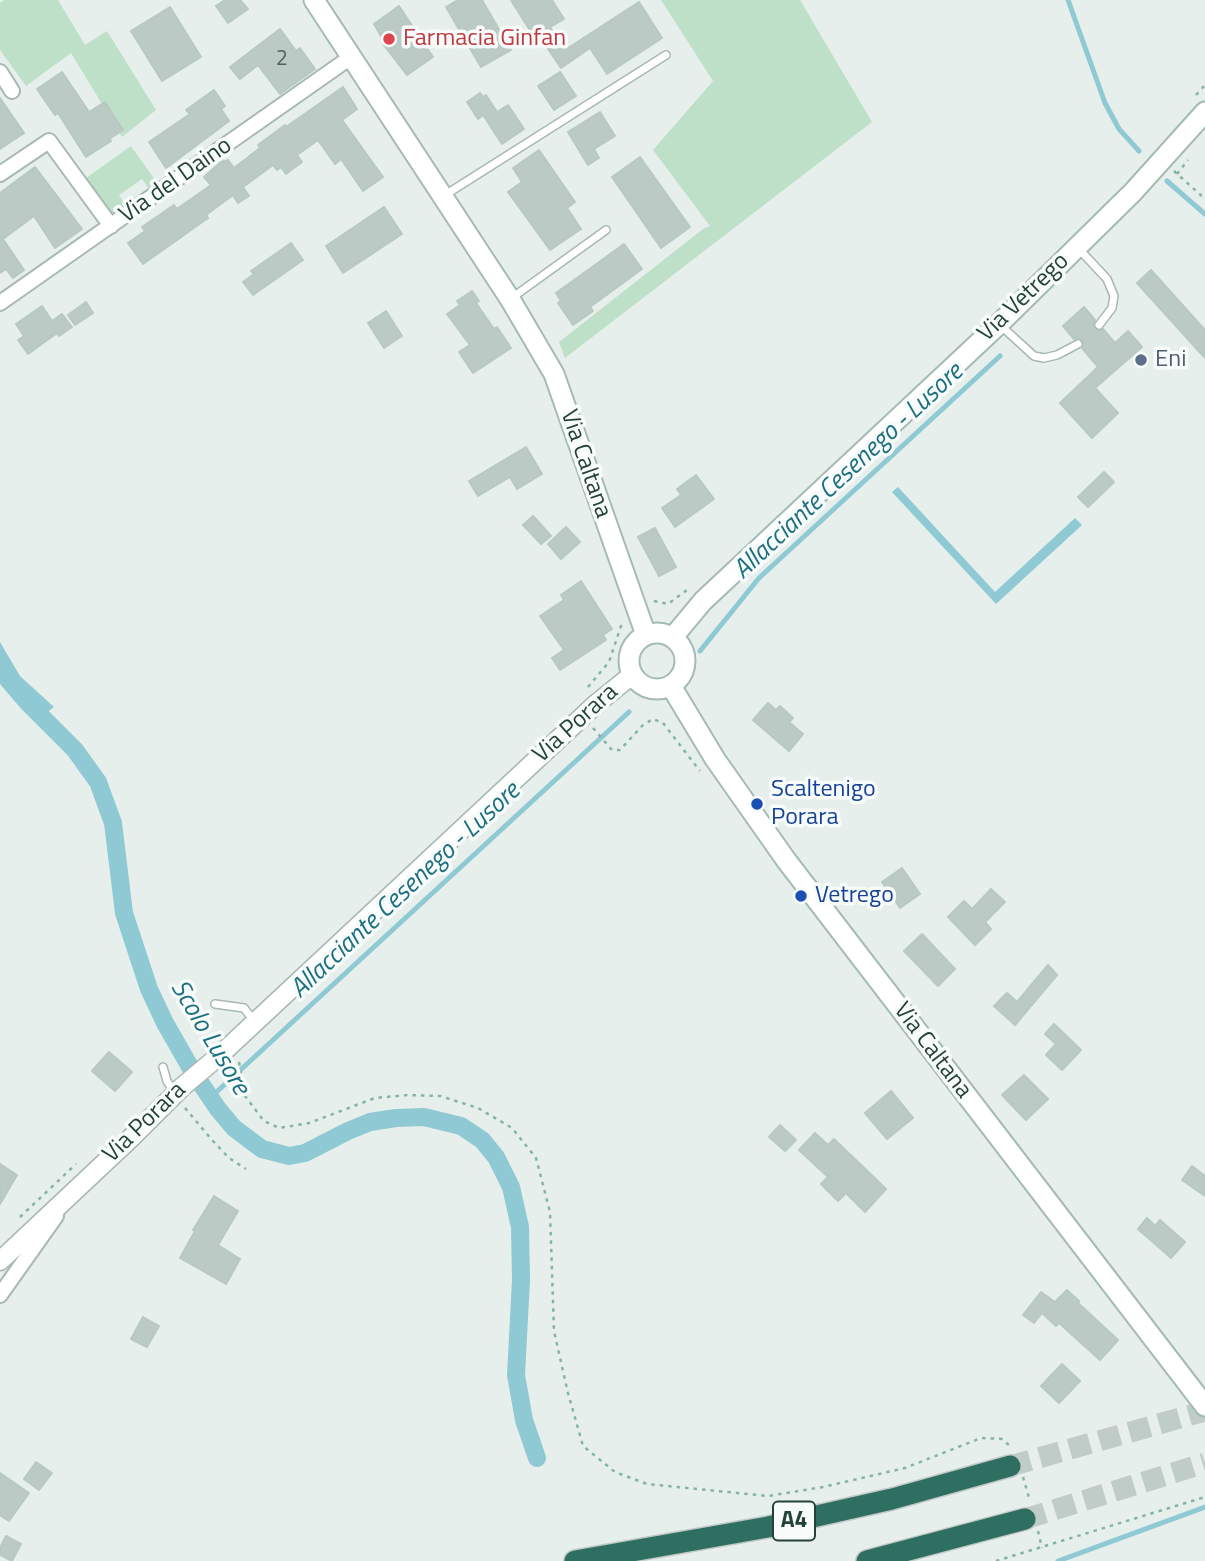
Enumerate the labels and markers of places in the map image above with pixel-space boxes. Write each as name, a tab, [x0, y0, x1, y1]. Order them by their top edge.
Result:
place label: Farmacia Ginfan	[403, 25, 566, 53]
marker: Farmacia Ginfan	[381, 31, 397, 47]
place label: Eni	[1155, 346, 1186, 374]
marker: Eni	[1133, 352, 1149, 368]
place label: Scaltenigo Porara	[771, 776, 876, 832]
marker: Scaltenigo Porara	[749, 796, 765, 812]
place label: Vetrego	[815, 882, 894, 910]
marker: Vetrego	[793, 888, 809, 904]

